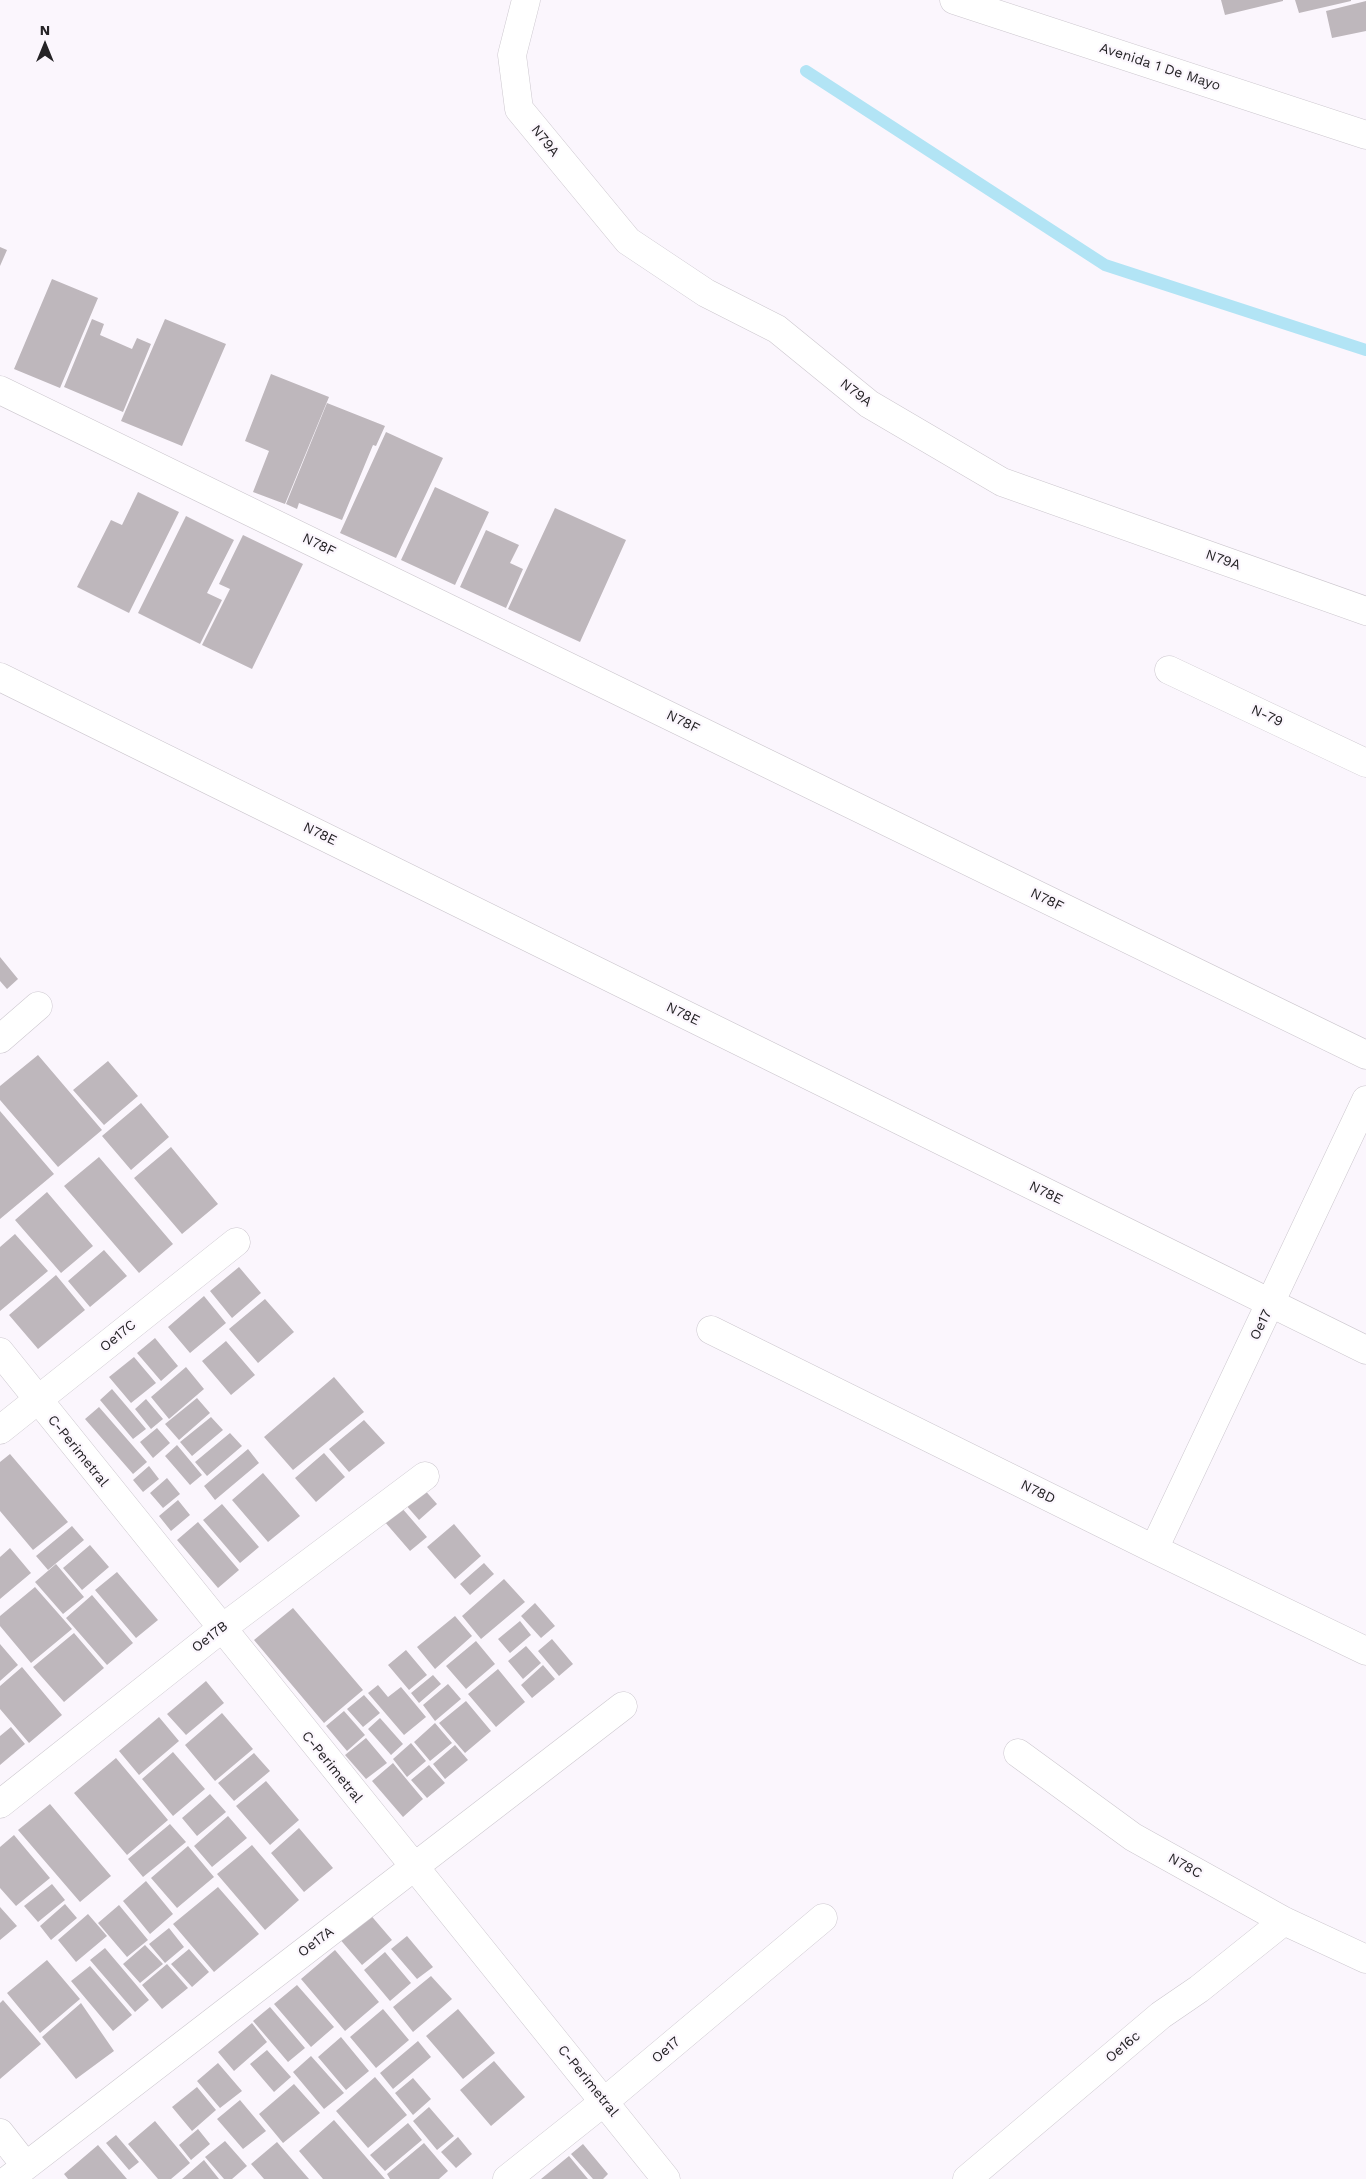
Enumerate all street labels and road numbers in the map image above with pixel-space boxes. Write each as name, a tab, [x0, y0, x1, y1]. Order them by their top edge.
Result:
street label: Avenida 1 De Mayo	[1097, 40, 1223, 94]
street label: N79A	[527, 122, 563, 160]
street label: N79A	[837, 375, 875, 411]
street label: N78F	[300, 530, 338, 560]
street label: N79A	[1203, 546, 1243, 574]
street label: N-79	[1248, 701, 1286, 731]
street label: N78F	[664, 707, 702, 737]
street label: N78E	[300, 819, 340, 849]
street label: N78F	[1028, 885, 1066, 915]
street label: N78E	[663, 999, 703, 1029]
street label: N78E	[1026, 1178, 1066, 1208]
street label: Oe17	[1246, 1307, 1276, 1343]
street label: Oe17C	[97, 1316, 139, 1356]
street label: C-Perimetral	[44, 1412, 112, 1490]
street label: N78D	[1018, 1476, 1058, 1508]
street label: Oe17B	[189, 1618, 231, 1656]
street label: C-Perimetral	[298, 1728, 366, 1806]
street label: N78C	[1165, 1850, 1205, 1882]
street label: Oe17A	[295, 1923, 337, 1961]
street label: Oe16c	[1102, 2028, 1144, 2066]
street label: Oe17	[648, 2033, 684, 2067]
street label: C-Perimetral	[554, 2042, 622, 2120]

